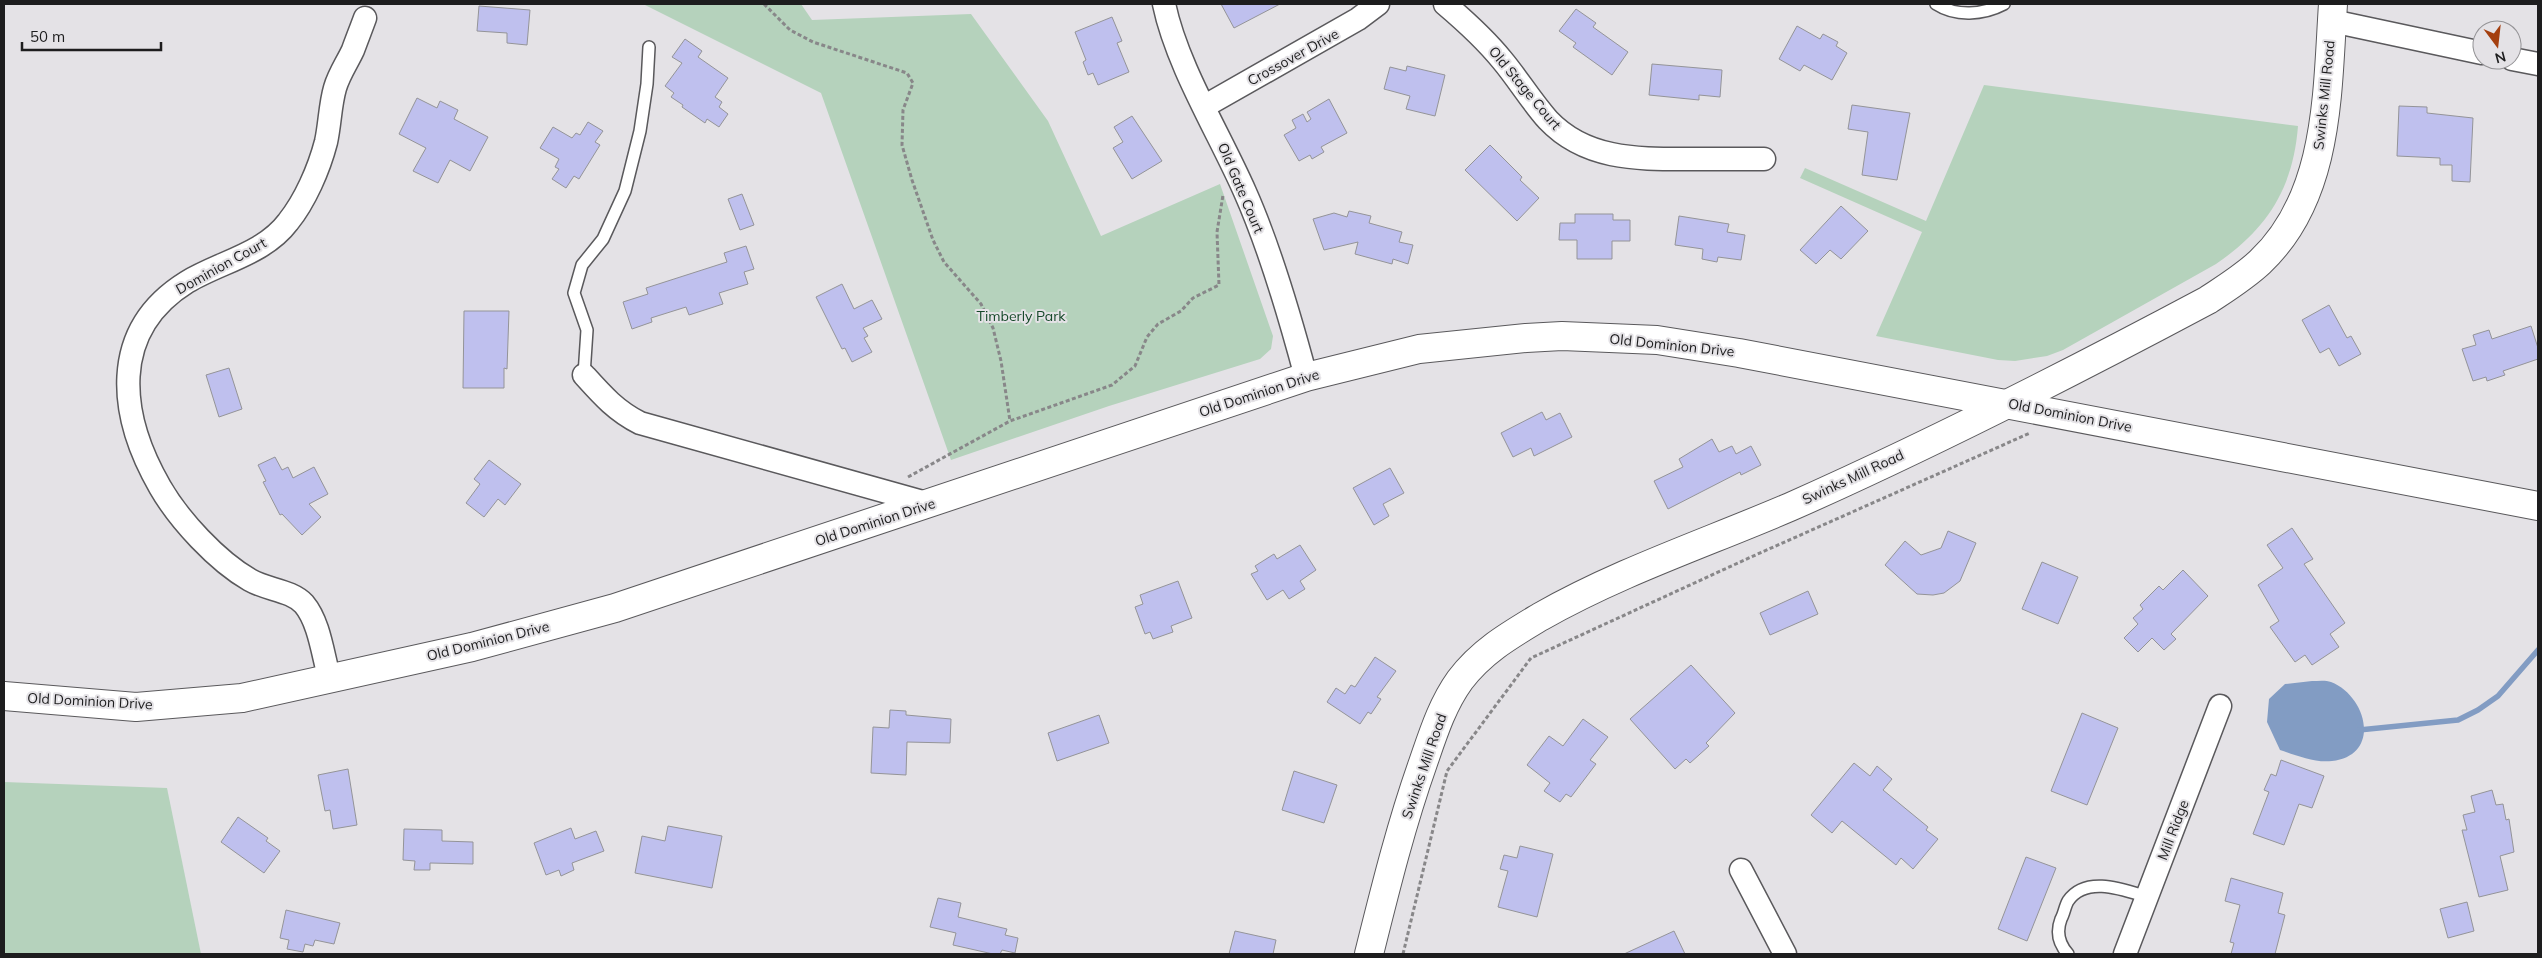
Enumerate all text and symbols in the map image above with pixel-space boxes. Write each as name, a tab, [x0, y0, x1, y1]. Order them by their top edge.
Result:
scale bar	[22, 20, 161, 52]
north arrow	[2472, 20, 2522, 70]
street label: Crossover Drive	[1244, 24, 1342, 90]
text: 50 m	[30, 27, 65, 46]
street label: Swinks Mill Road	[2309, 39, 2339, 151]
street label: Old Stage Court	[1485, 43, 1565, 133]
text: N	[2493, 47, 2508, 68]
street label: Old Gate Court	[1214, 140, 1268, 236]
street label: Dominion Court	[172, 234, 270, 298]
park label: Timberly Park	[976, 307, 1066, 325]
street label: Old Dominion Drive	[1609, 329, 1735, 361]
street label: Old Dominion Drive	[1197, 365, 1321, 421]
street label: Old Dominion Drive	[2007, 394, 2133, 436]
street label: Swinks Mill Road	[1799, 446, 1907, 508]
street label: Old Dominion Drive	[813, 494, 937, 550]
street label: Old Dominion Drive	[425, 617, 551, 665]
street label: Old Dominion Drive	[27, 689, 153, 713]
street label: Swinks Mill Road	[1398, 711, 1450, 821]
street label: Mill Ridge	[2153, 797, 2193, 863]

